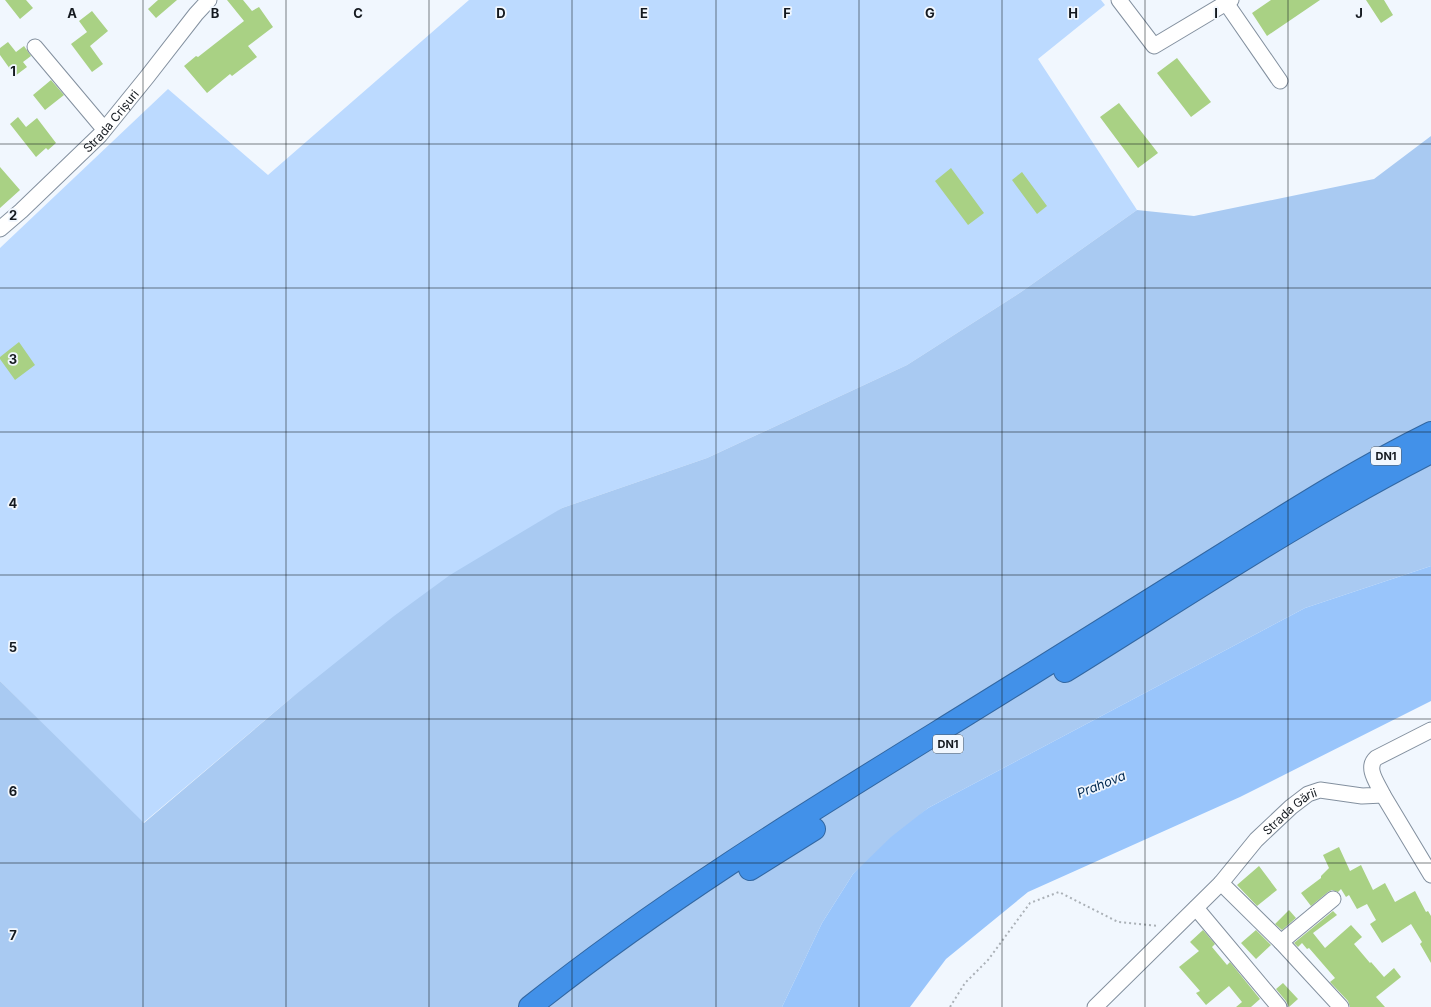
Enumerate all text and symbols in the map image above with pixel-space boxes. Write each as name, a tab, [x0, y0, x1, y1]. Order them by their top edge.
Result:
text: A	[67, 5, 77, 21]
text: B	[211, 5, 220, 21]
text: C	[353, 5, 363, 21]
text: D	[496, 5, 506, 21]
text: E	[640, 5, 648, 21]
text: F	[783, 5, 791, 21]
text: G	[925, 5, 935, 21]
text: H	[1068, 5, 1078, 21]
text: I	[1214, 5, 1218, 21]
text: J	[1355, 5, 1363, 21]
text: 1	[10, 63, 16, 79]
street label: Strada Crișuri	[80, 86, 142, 155]
text: 2	[9, 207, 17, 223]
text: 3	[9, 351, 17, 367]
road number: DN1	[1371, 447, 1401, 465]
text: 4	[9, 495, 18, 511]
text: 5	[9, 639, 17, 655]
road number: DN1	[933, 735, 963, 753]
water label: Prahova	[1074, 767, 1128, 801]
text: 6	[9, 783, 17, 799]
street label: Strada Gării	[1259, 784, 1319, 838]
text: 7	[9, 927, 17, 943]

